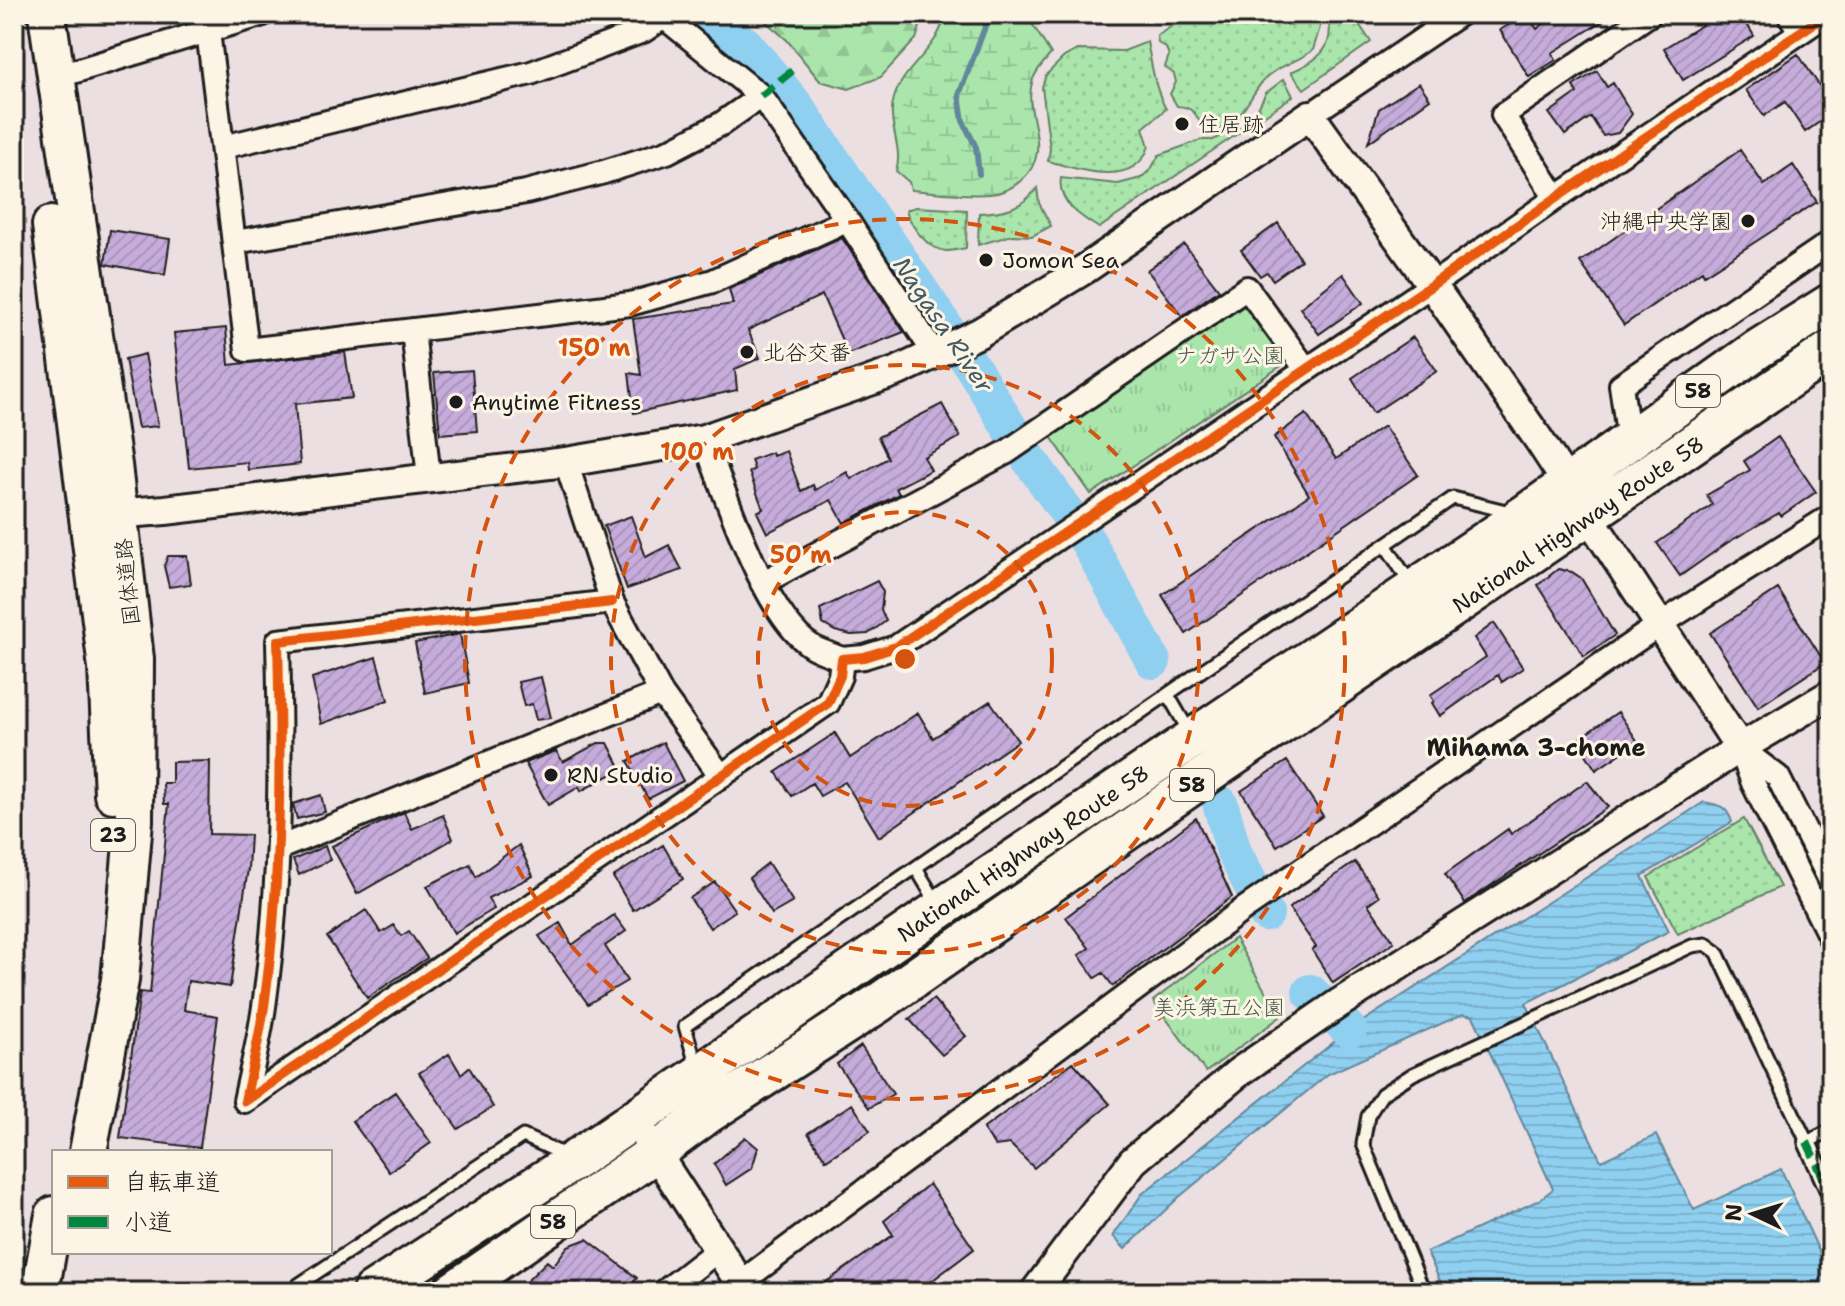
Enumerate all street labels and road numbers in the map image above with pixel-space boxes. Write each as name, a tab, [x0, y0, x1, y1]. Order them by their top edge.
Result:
road number: 58	[1676, 375, 1720, 407]
street label: National Highway Route 58	[1447, 429, 1710, 620]
street label: 国体道路	[108, 537, 147, 627]
street label: National Highway Route 58	[892, 758, 1155, 949]
road number: 58	[1170, 769, 1214, 801]
road number: 23	[91, 819, 135, 851]
road number: 58	[531, 1206, 575, 1238]

